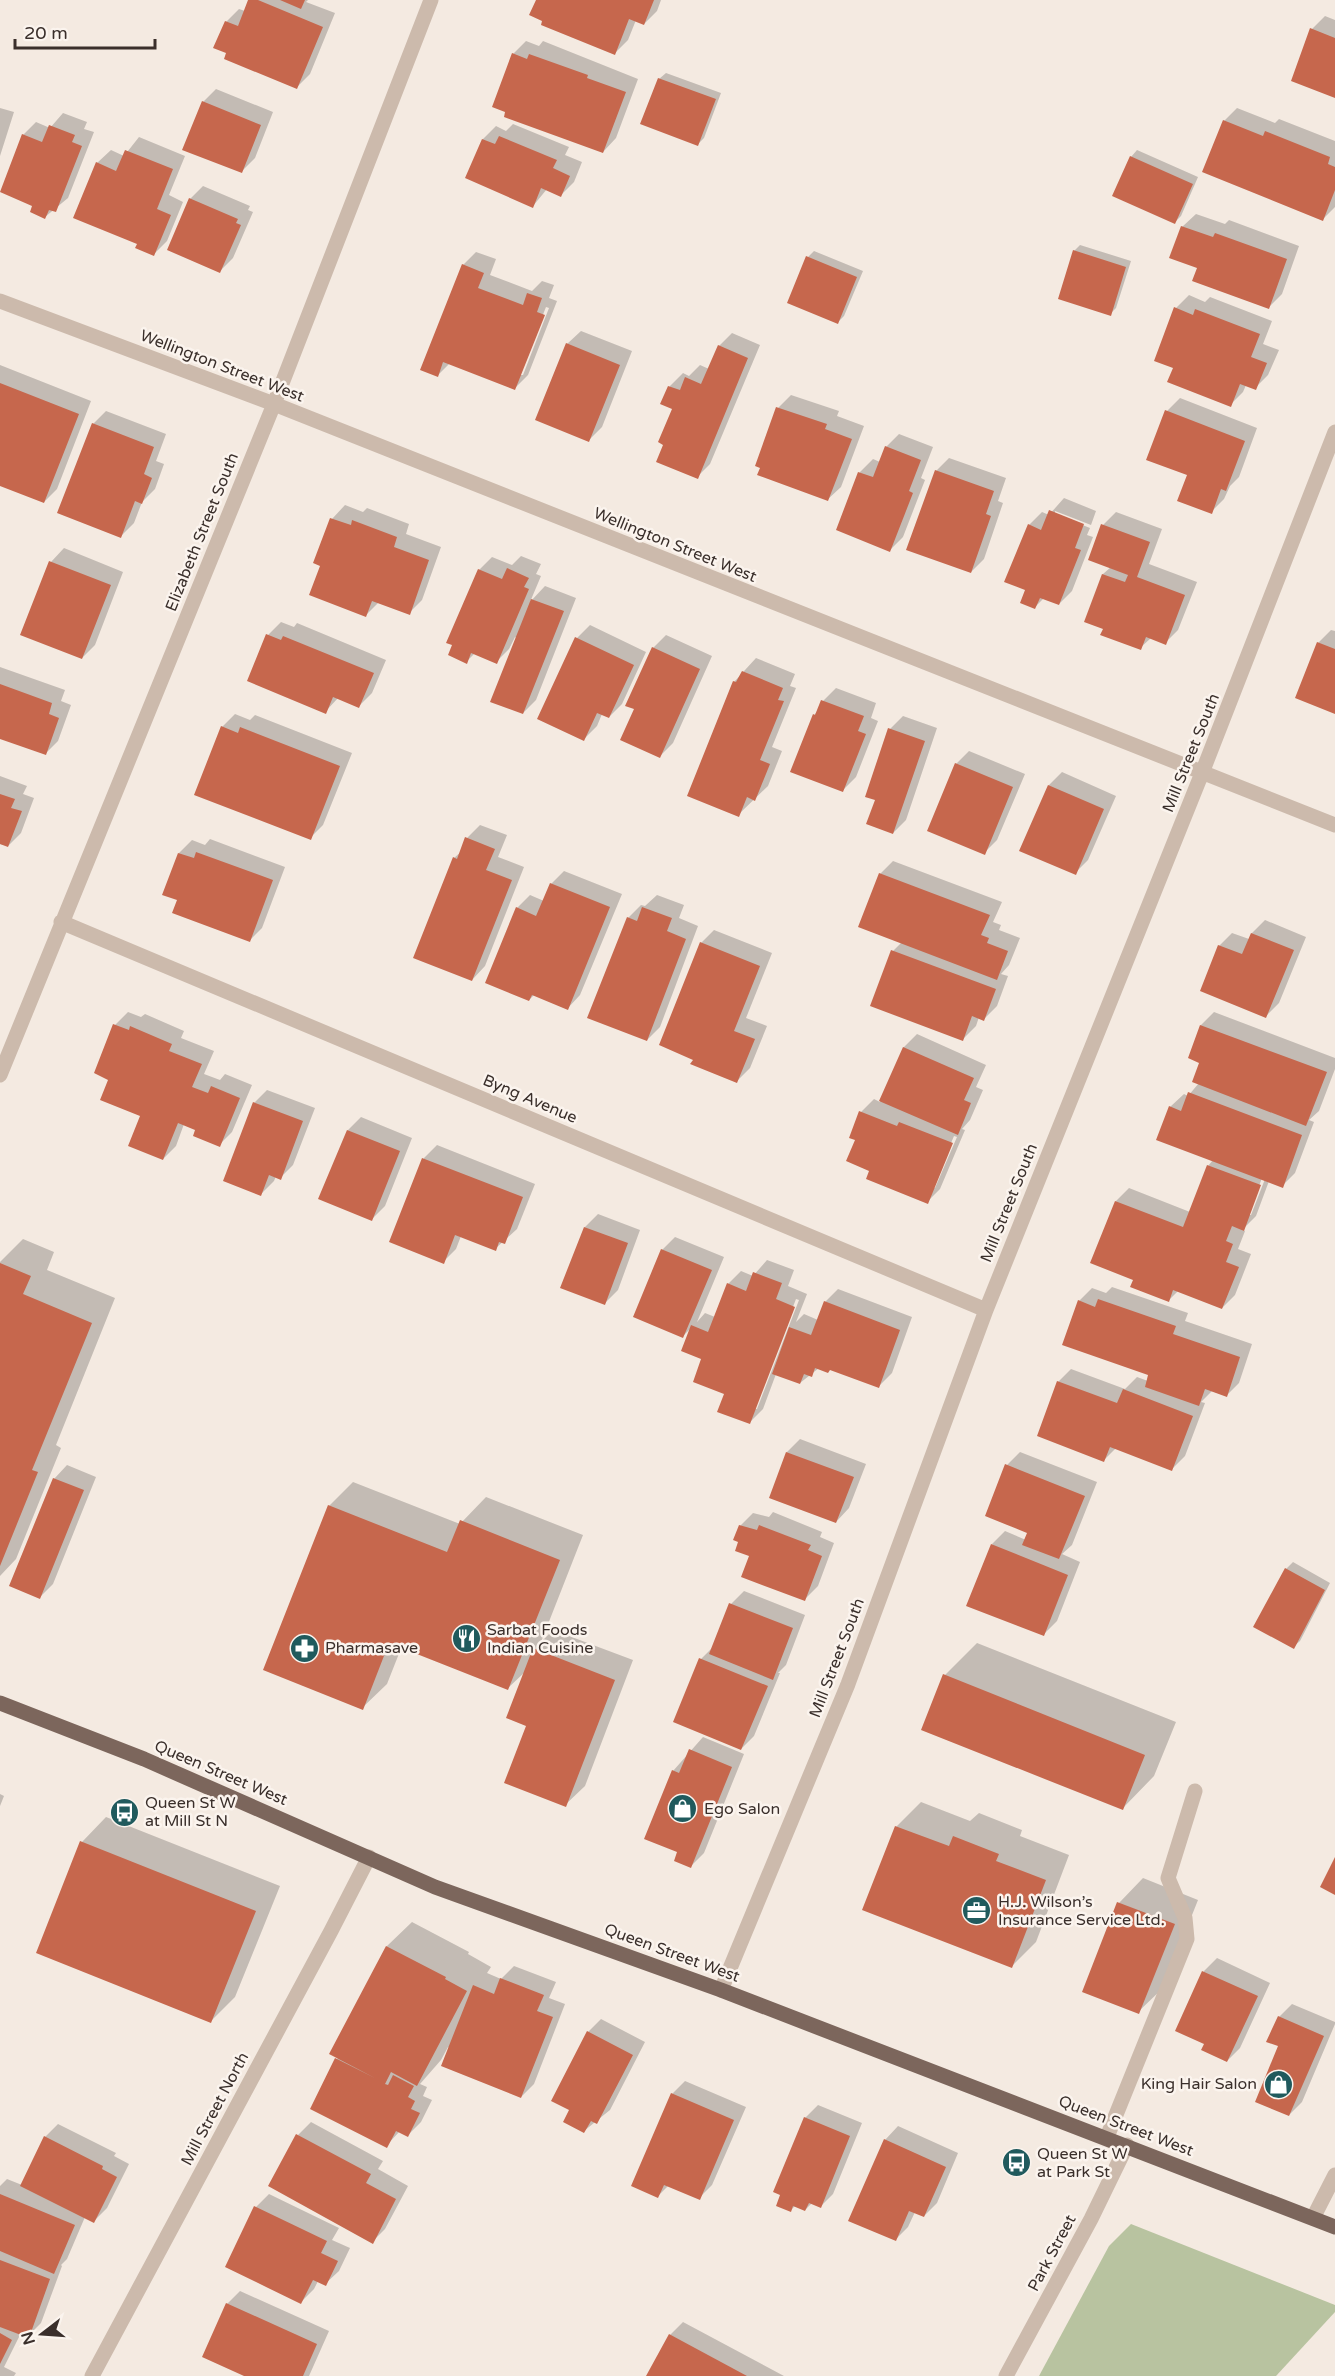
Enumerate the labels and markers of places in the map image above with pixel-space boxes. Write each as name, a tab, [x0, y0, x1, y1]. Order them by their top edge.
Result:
place label: Sarbat Foods Indian Cuisine	[487, 1620, 593, 1658]
restaurant icon: Sarbat Foods Indian Cuisine	[450, 1623, 482, 1655]
pharmacy icon: Pharmasave	[288, 1632, 320, 1664]
place label: Pharmasave	[325, 1638, 418, 1658]
place label: Queen St W at Mill St N	[145, 1793, 236, 1831]
shop icon: Ego Salon	[667, 1793, 699, 1825]
bus stop icon: Queen St W at Mill St N	[108, 1796, 140, 1828]
place label: Ego Salon	[704, 1799, 780, 1819]
place label: H.J. Wilson’s Insurance Service Ltd.	[998, 1892, 1165, 1930]
office icon: H.J. Wilson’s Insurance Service Ltd.	[961, 1895, 993, 1927]
shop icon: King Hair Salon	[1262, 2068, 1294, 2100]
place label: King Hair Salon	[1141, 2074, 1257, 2094]
place label: Queen St W at Park St	[1037, 2144, 1128, 2182]
bus stop icon: Queen St W at Park St	[1000, 2147, 1032, 2179]

